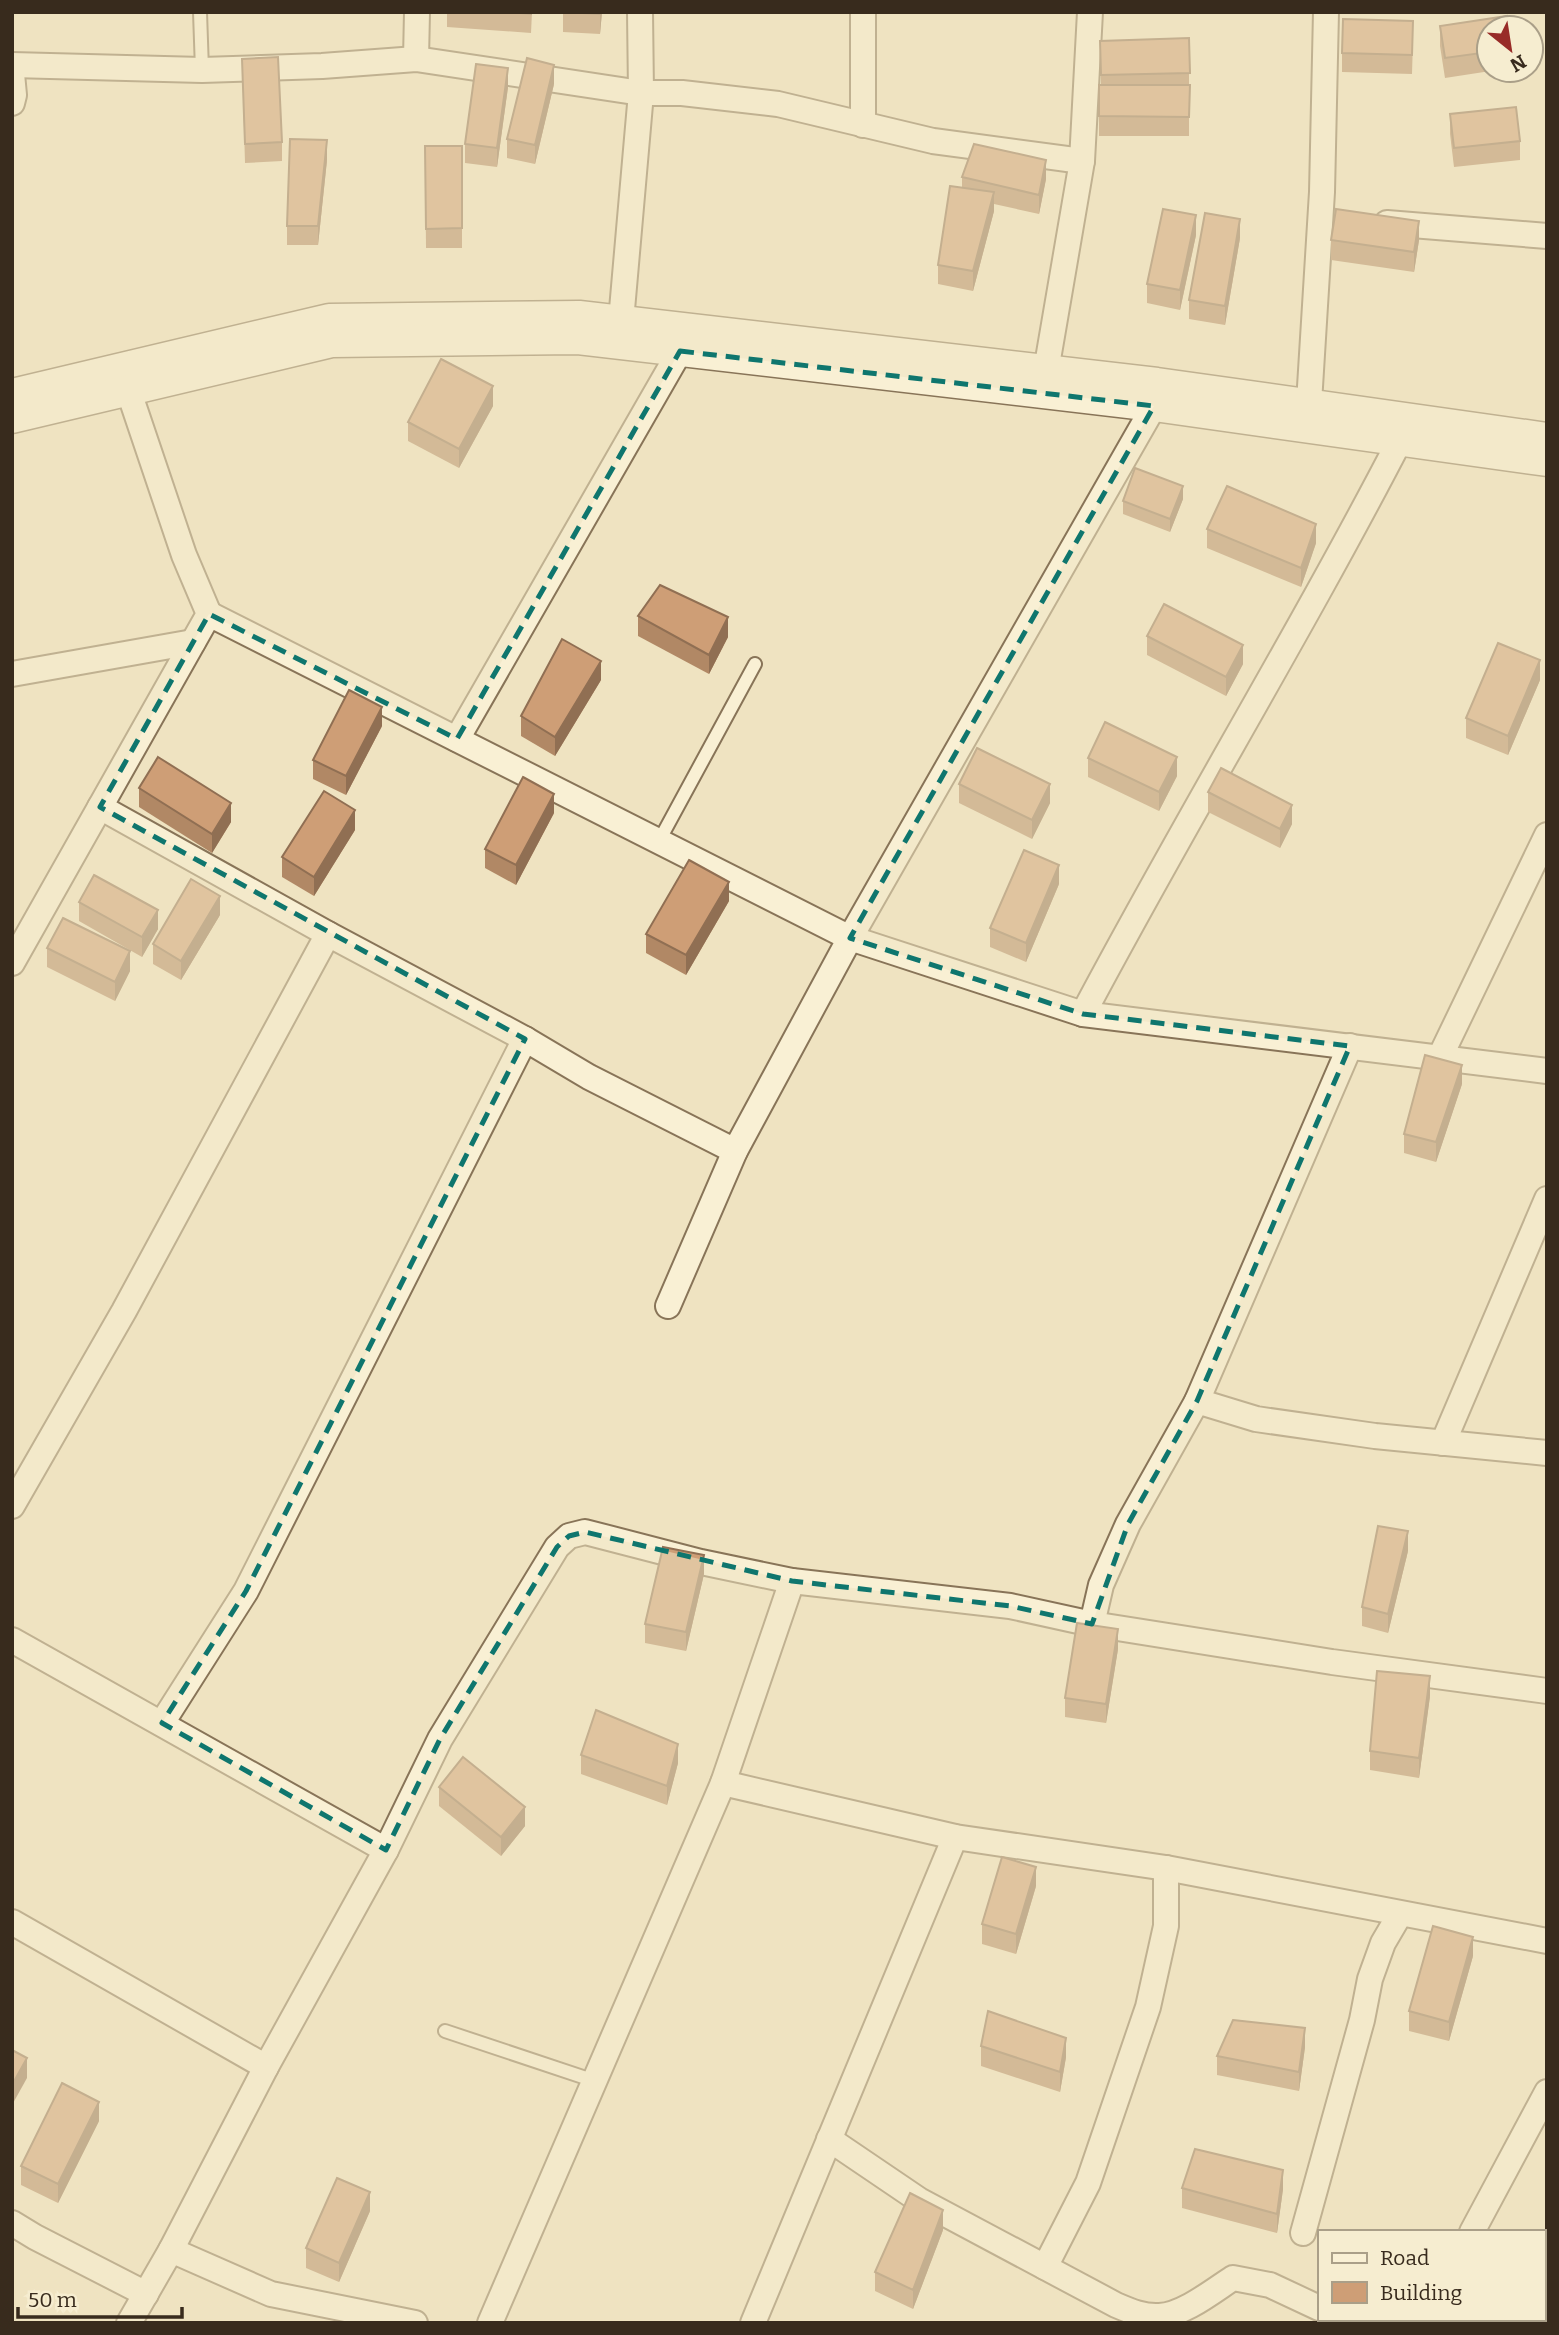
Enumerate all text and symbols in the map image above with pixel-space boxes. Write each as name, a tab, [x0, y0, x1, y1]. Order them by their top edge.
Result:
north arrow	[1475, 14, 1545, 84]
text: N	[1506, 50, 1530, 77]
legend	[1318, 2230, 1545, 2321]
text: Road	[1380, 2245, 1429, 2271]
scale bar	[18, 2276, 182, 2320]
text: Building	[1380, 2280, 1463, 2306]
text: 50 m	[28, 2287, 77, 2313]

